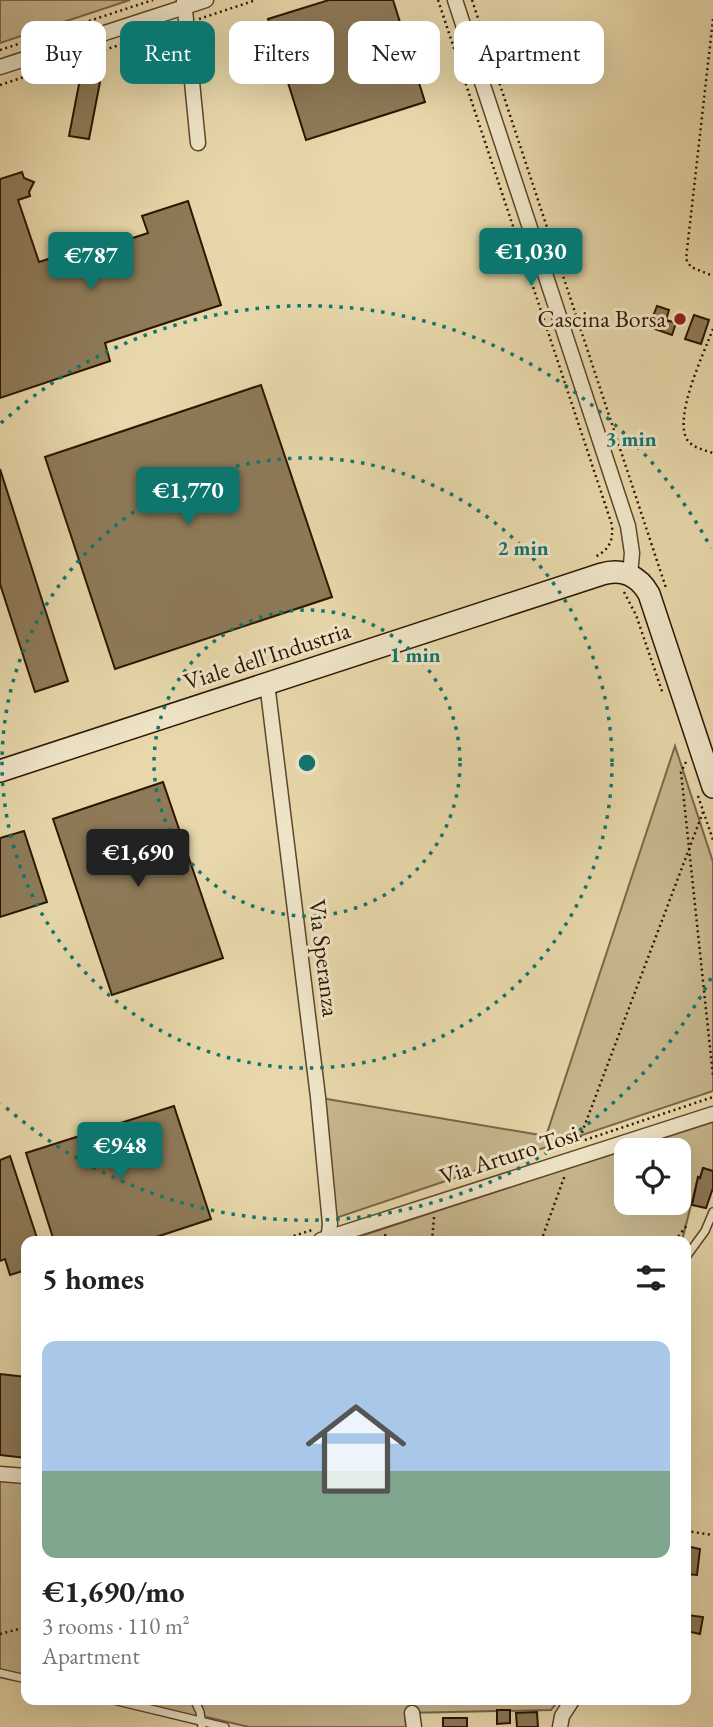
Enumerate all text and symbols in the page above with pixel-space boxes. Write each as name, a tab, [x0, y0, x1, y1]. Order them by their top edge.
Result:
chip: Buy	[21, 21, 106, 84]
chip: Rent	[120, 21, 215, 84]
chip: Filters	[229, 21, 334, 84]
chip: New	[348, 21, 440, 84]
chip: Apartment	[454, 21, 604, 84]
pin: €1,030	[474, 229, 588, 288]
pin: €787	[50, 232, 132, 292]
text: €1,030	[495, 236, 567, 266]
text: €787	[64, 240, 118, 270]
place label: Cascina Borsa	[538, 303, 666, 334]
marker: Cascina Borsa	[672, 311, 688, 327]
text: 3 min	[605, 425, 657, 452]
pin: €1,770	[131, 468, 245, 527]
text: €1,770	[152, 475, 224, 505]
text: 2 min	[497, 534, 549, 561]
street label: Viale dell'Industria	[180, 614, 354, 697]
text: 1 min	[389, 641, 441, 668]
centre of rings	[295, 751, 319, 775]
pin: €1,690	[81, 830, 195, 889]
text: €1,690	[102, 837, 174, 867]
street label: Via Speranza	[302, 898, 347, 1019]
street label: Via Arturo Tosi	[435, 1117, 582, 1192]
pin: €948	[79, 1122, 161, 1182]
text: €948	[93, 1130, 147, 1160]
map controls	[614, 1138, 691, 1215]
button: locate	[614, 1138, 691, 1215]
text: 5 homes	[42, 1259, 144, 1298]
icon: filters	[632, 1259, 670, 1297]
icon: home	[293, 1386, 419, 1512]
text: €1,690/mo	[42, 1572, 185, 1611]
text: 3 rooms · 110 m²	[42, 1611, 190, 1641]
text: Apartment	[42, 1641, 140, 1671]

